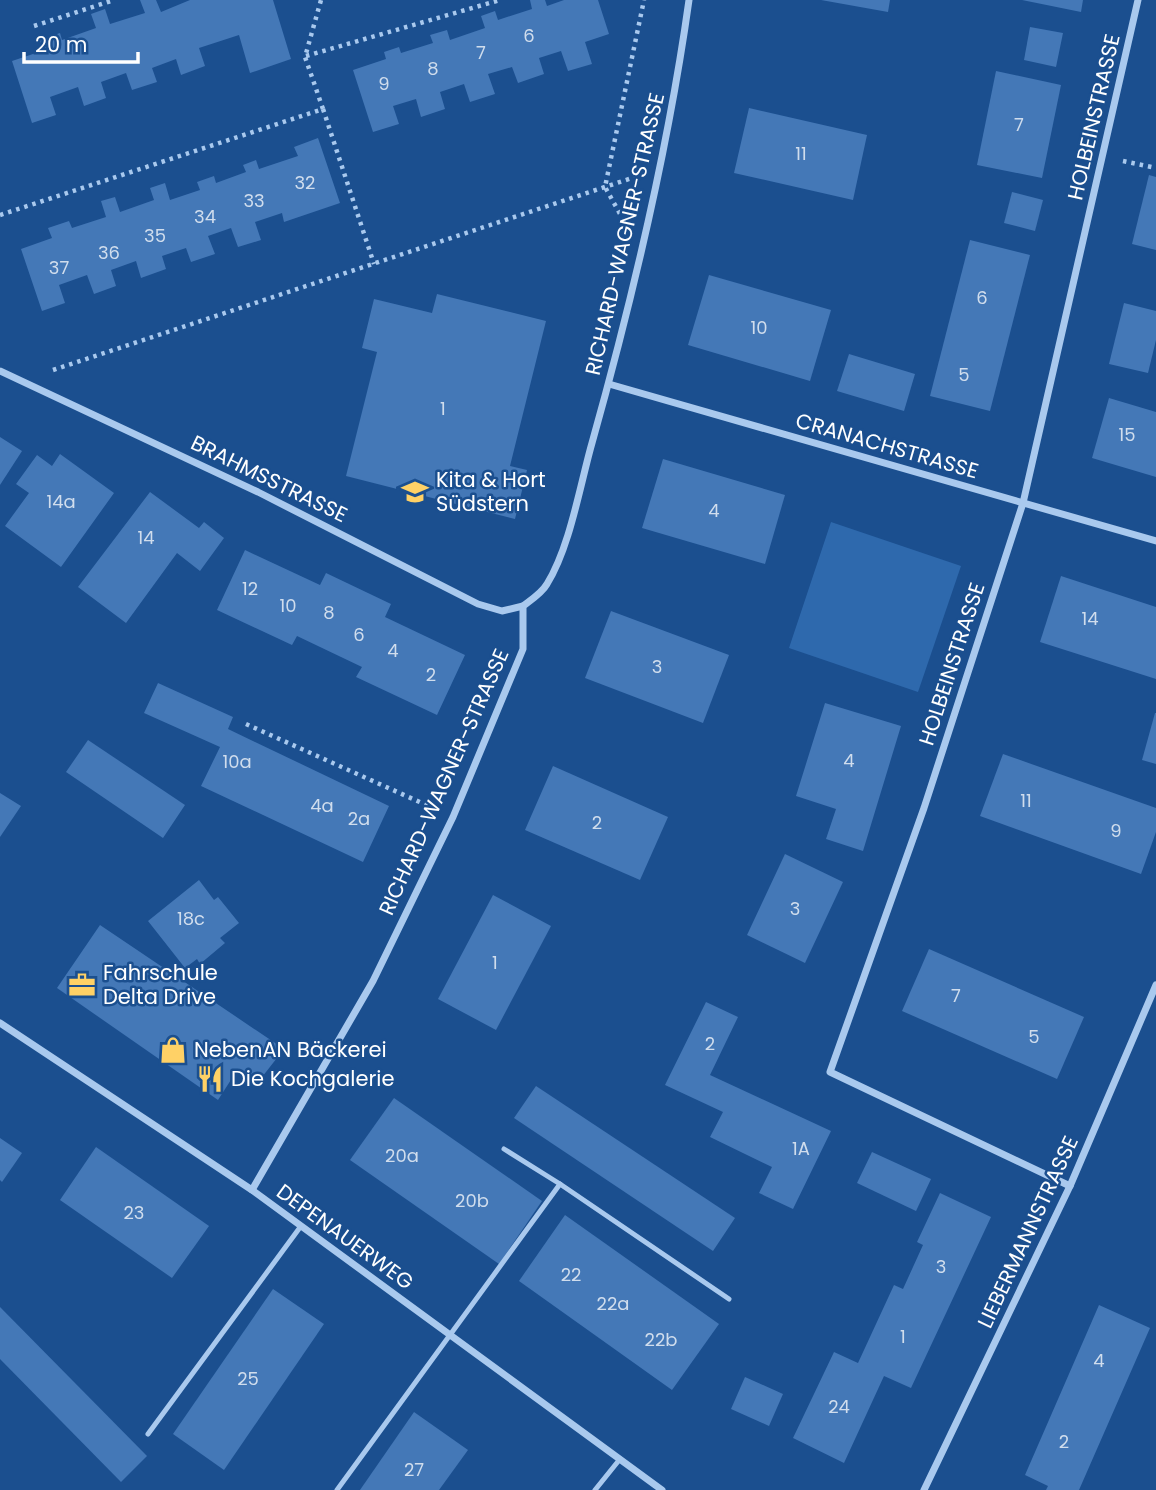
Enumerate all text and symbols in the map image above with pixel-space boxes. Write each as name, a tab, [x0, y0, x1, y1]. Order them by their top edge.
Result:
scale bar	[24, 21, 138, 65]
house number: 6	[523, 23, 535, 48]
text: 20 m	[35, 30, 88, 59]
street label: HOLBEINSTRASSE	[1060, 31, 1127, 203]
house number: 7	[476, 40, 486, 65]
house number: 8	[427, 56, 439, 81]
house number: 9	[378, 71, 390, 96]
street label: RICHARD-WAGNER-STRASSE	[578, 90, 671, 378]
house number: 7	[1014, 112, 1024, 137]
house number: 11	[795, 141, 807, 166]
house number: 32	[295, 170, 315, 195]
house number: 33	[243, 188, 265, 213]
house number: 34	[194, 204, 216, 229]
house number: 35	[144, 223, 166, 248]
house number: 36	[98, 240, 120, 265]
house number: 37	[49, 255, 69, 280]
house number: 6	[976, 285, 988, 310]
house number: 10	[750, 315, 768, 340]
house number: 5	[958, 362, 970, 387]
house number: 1	[440, 396, 446, 421]
street label: CRANACHSTRASSE	[792, 406, 982, 485]
house number: 15	[1118, 422, 1136, 447]
street label: BRAHMSSTRASSE	[186, 428, 352, 529]
place label: Kita & Hort Südstern	[436, 465, 546, 518]
school or university icon: Kita & Hort Südstern	[400, 477, 430, 507]
house number: 14a	[46, 489, 76, 514]
house number: 4	[708, 498, 720, 523]
house number: 14	[137, 525, 155, 550]
house number: 12	[242, 576, 258, 601]
street label: HOLBEINSTRASSE	[912, 579, 992, 749]
house number: 10	[279, 593, 297, 618]
house number: 8	[323, 600, 335, 625]
house number: 14	[1081, 606, 1099, 631]
house number: 6	[353, 622, 365, 647]
house number: 4	[387, 638, 399, 663]
street label: RICHARD-WAGNER-STRASSE	[372, 644, 516, 920]
house number: 3	[652, 654, 662, 679]
house number: 2	[426, 662, 436, 687]
house number: 4	[843, 748, 855, 773]
house number: 10a	[222, 749, 252, 774]
house number: 11	[1020, 788, 1032, 813]
house number: 4a	[310, 793, 334, 818]
house number: 2a	[348, 806, 370, 831]
house number: 2	[592, 810, 602, 835]
house number: 9	[1110, 818, 1122, 843]
house number: 3	[790, 896, 800, 921]
house number: 18c	[177, 906, 205, 931]
house number: 1	[492, 950, 498, 975]
place label: Fahrschule Delta Drive	[103, 958, 218, 1011]
office icon: Fahrschule Delta Drive	[67, 970, 97, 1000]
house number: 7	[951, 983, 961, 1008]
house number: 5	[1028, 1024, 1040, 1049]
house number: 2	[705, 1031, 715, 1056]
shop icon: NebenAN Bäckerei	[158, 1035, 188, 1065]
place label: NebenAN Bäckerei	[194, 1035, 387, 1064]
restaurant icon: Die Kochgalerie	[195, 1064, 225, 1094]
place label: Die Kochgalerie	[231, 1064, 394, 1093]
street label: LIEBERMANNSTRASSE	[970, 1131, 1085, 1333]
house number: 1A	[792, 1136, 810, 1161]
house number: 20a	[385, 1143, 419, 1168]
street label: DEPENAUERWEG	[271, 1177, 420, 1296]
house number: 20b	[455, 1188, 489, 1213]
house number: 23	[124, 1200, 144, 1225]
house number: 3	[936, 1254, 946, 1279]
house number: 22	[561, 1262, 581, 1287]
house number: 22a	[597, 1291, 629, 1316]
house number: 1	[900, 1324, 906, 1349]
house number: 22b	[645, 1327, 677, 1352]
house number: 4	[1093, 1348, 1105, 1373]
house number: 25	[237, 1366, 259, 1391]
house number: 24	[828, 1394, 850, 1419]
house number: 2	[1059, 1429, 1069, 1454]
house number: 27	[404, 1457, 424, 1482]

